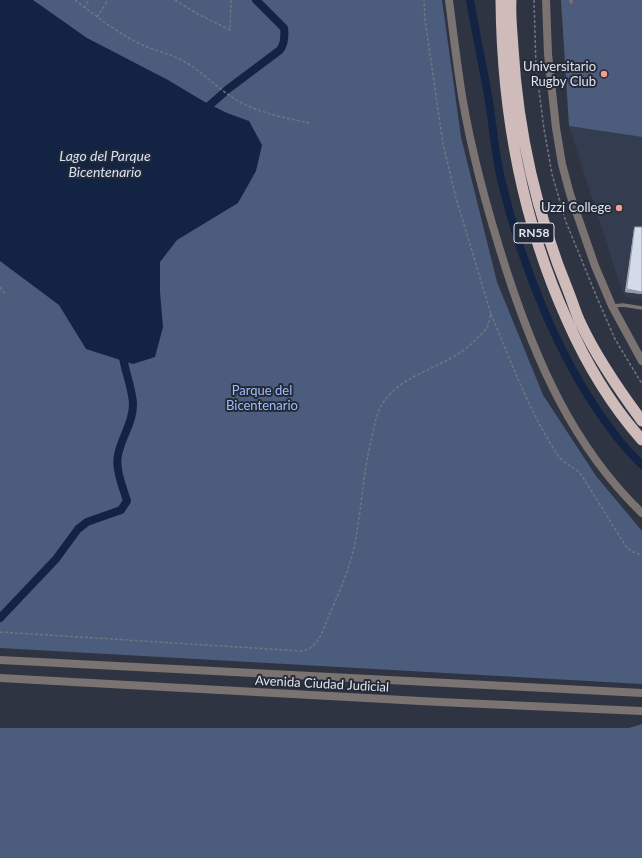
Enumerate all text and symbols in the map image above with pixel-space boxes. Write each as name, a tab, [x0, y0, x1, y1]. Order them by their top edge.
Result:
place label: Universitario Rugby Club	[523, 59, 596, 90]
marker: Universitario Rugby Club	[599, 69, 609, 79]
water label: Lago del Parque Bicentenario	[59, 148, 151, 180]
place label: Uzzi College	[541, 200, 611, 216]
marker: Uzzi College	[614, 203, 624, 213]
road number: RN58	[514, 223, 554, 243]
park label: Parque del Bicentenario	[226, 383, 298, 414]
street label: Avenida Ciudad Judicial	[255, 673, 389, 695]

